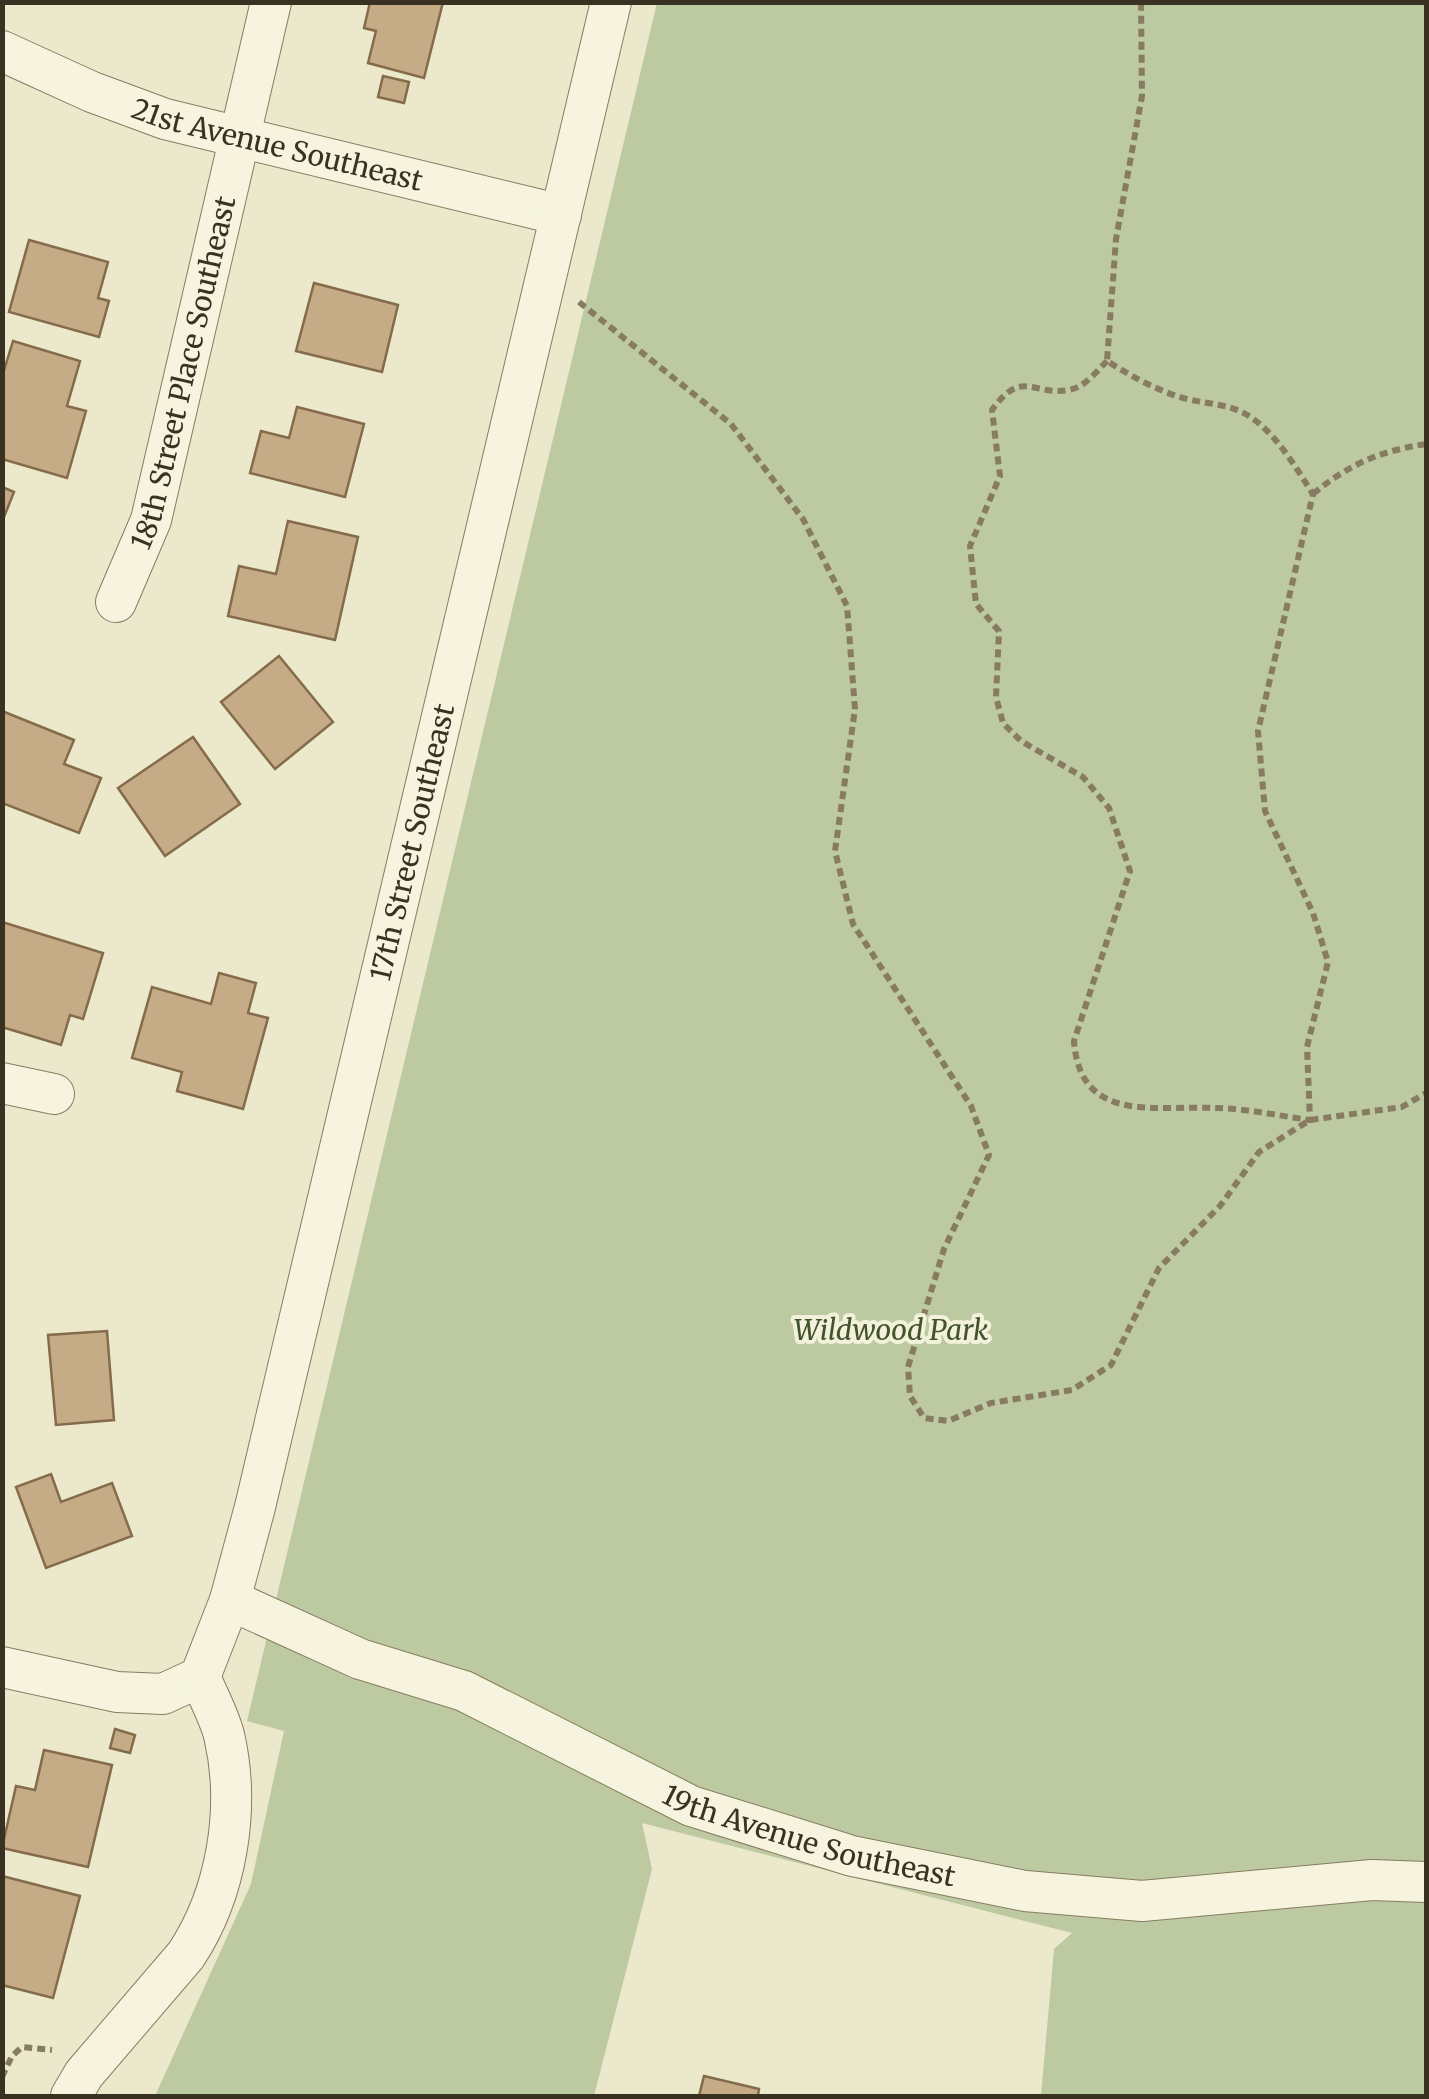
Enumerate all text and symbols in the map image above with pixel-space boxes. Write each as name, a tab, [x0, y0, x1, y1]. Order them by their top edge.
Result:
street label: 21st Avenue Southeast	[127, 90, 426, 199]
street label: 18th Street Place Southeast	[123, 193, 243, 555]
street label: 17th Street Southeast	[362, 700, 462, 984]
park label: Wildwood Park	[794, 1312, 988, 1348]
street label: 19th Avenue Southeast	[656, 1777, 959, 1894]

